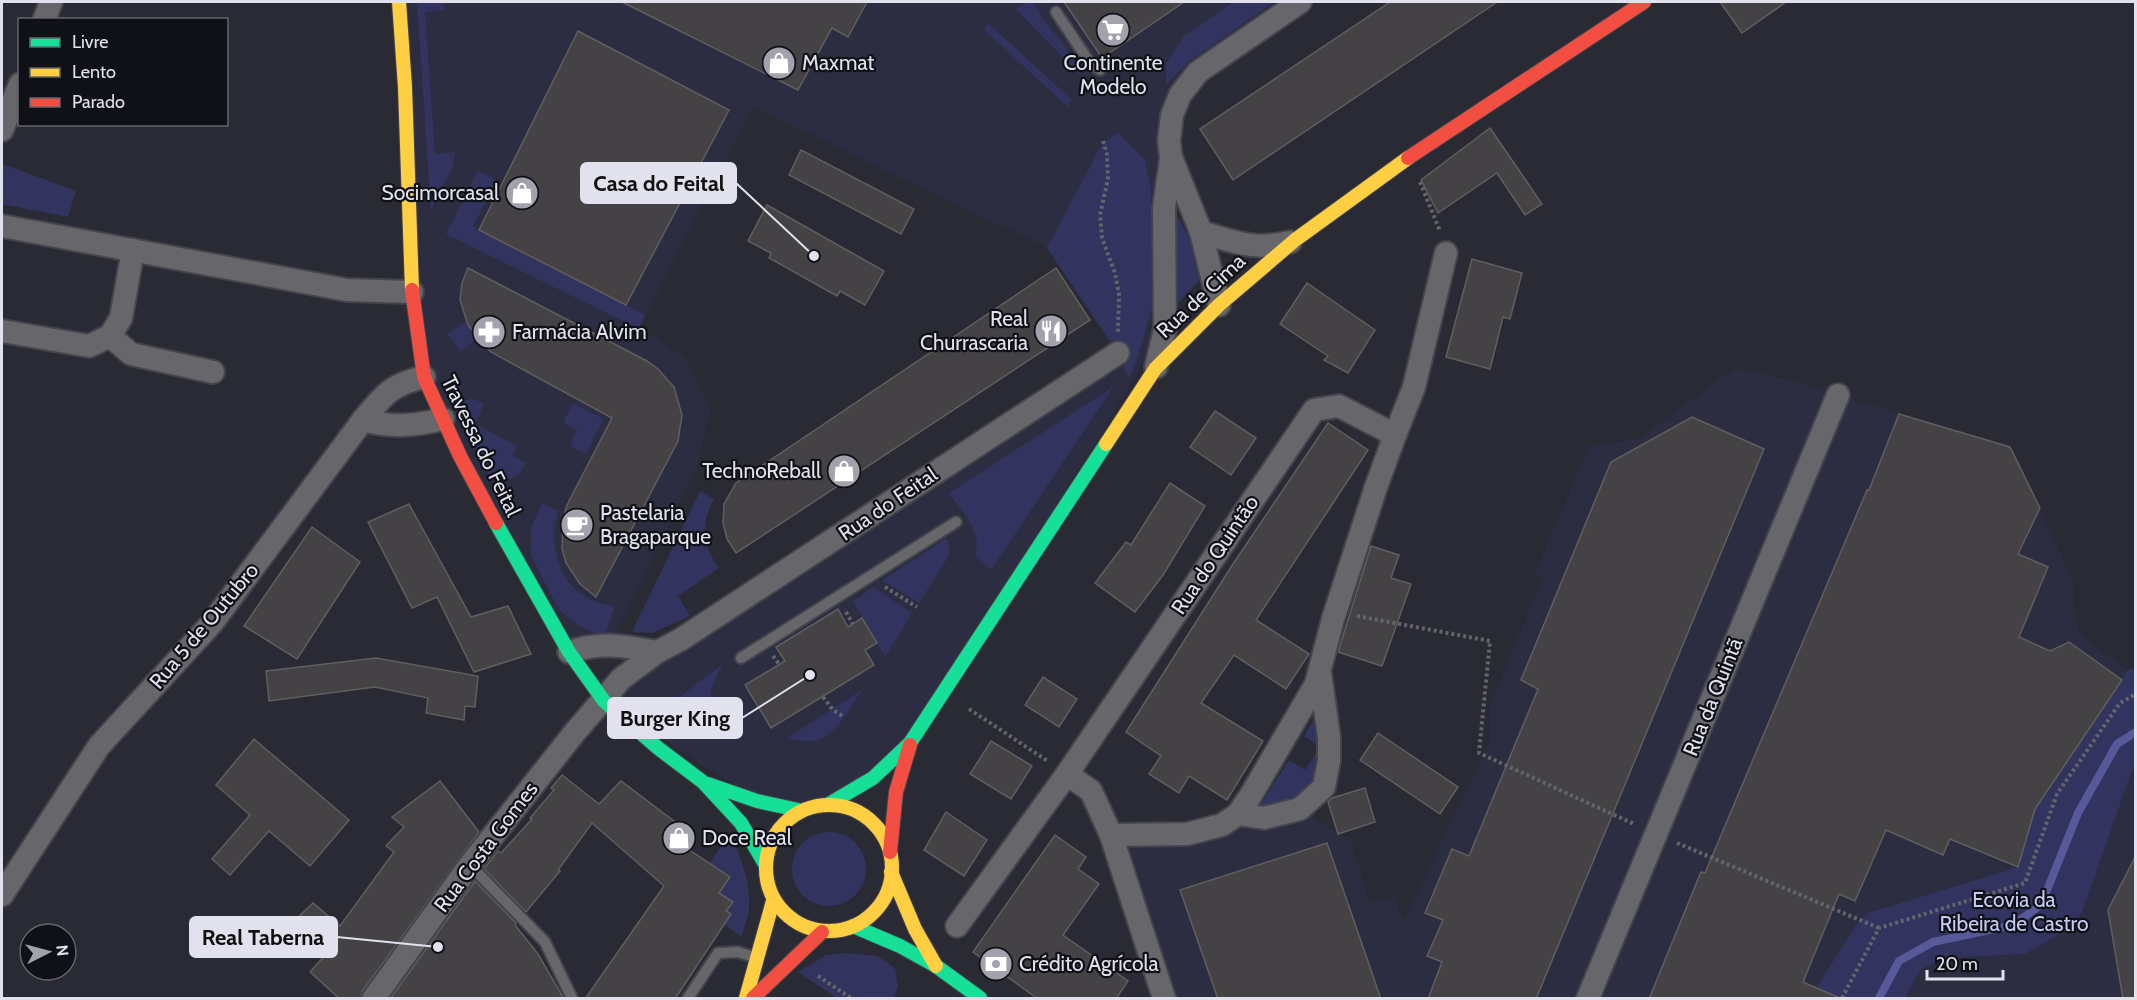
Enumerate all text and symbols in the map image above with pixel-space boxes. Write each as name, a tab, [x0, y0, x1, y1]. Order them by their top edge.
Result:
supermarket icon: Continente Modelo	[1095, 12, 1131, 48]
legend	[18, 18, 228, 126]
text: Livre	[72, 31, 108, 53]
shop icon: Maxmat	[761, 45, 797, 81]
place label: Maxmat	[802, 50, 874, 75]
place label: Continente Modelo	[1063, 50, 1163, 99]
text: Lento	[72, 61, 116, 83]
text: Parado	[72, 91, 125, 113]
callout: Casa do Feital	[581, 163, 736, 203]
text: Casa do Feital	[593, 170, 725, 197]
shop icon: Socimorcasal	[504, 175, 540, 211]
place label: Socimorcasal	[382, 180, 499, 205]
street label: Rua de Cima	[1151, 248, 1250, 343]
place label: Real Churrascaria	[920, 306, 1028, 355]
restaurant icon: Real Churrascaria	[1033, 313, 1069, 349]
pharmacy icon: Farmácia Alvim	[471, 314, 507, 350]
place label: Farmácia Alvim	[512, 319, 647, 344]
street label: Travessa do Feital	[436, 371, 526, 520]
shop icon: TechnoReball	[826, 453, 862, 489]
place label: TechnoReball	[702, 458, 821, 483]
street label: Rua do Feital	[834, 461, 942, 546]
street label: Rua do Quintão	[1166, 491, 1264, 619]
place label: Pastelaria Bragaparque	[600, 500, 711, 549]
cafe icon: Pastelaria Bragaparque	[559, 507, 595, 543]
street label: Rua 5 de Outubro	[144, 558, 263, 694]
street label: Rua da Quintã	[1678, 634, 1748, 759]
callout: Burger King	[608, 698, 742, 738]
text: Burger King	[620, 705, 730, 732]
street label: Rua Costa Gomes	[429, 776, 543, 917]
shop icon: Doce Real	[661, 820, 697, 856]
place label: Doce Real	[702, 825, 792, 850]
park label: Ecovia da Ribeira de Castro	[1940, 887, 2088, 936]
callout: Real Taberna	[190, 917, 337, 957]
north arrow	[18, 922, 78, 982]
text: Real Taberna	[202, 924, 324, 951]
scale bar	[1927, 943, 2004, 981]
text: N	[52, 944, 72, 957]
bank icon: Crédito Agrícola	[978, 946, 1014, 982]
place label: Crédito Agrícola	[1019, 951, 1159, 976]
text: 20 m	[1936, 953, 1978, 975]

